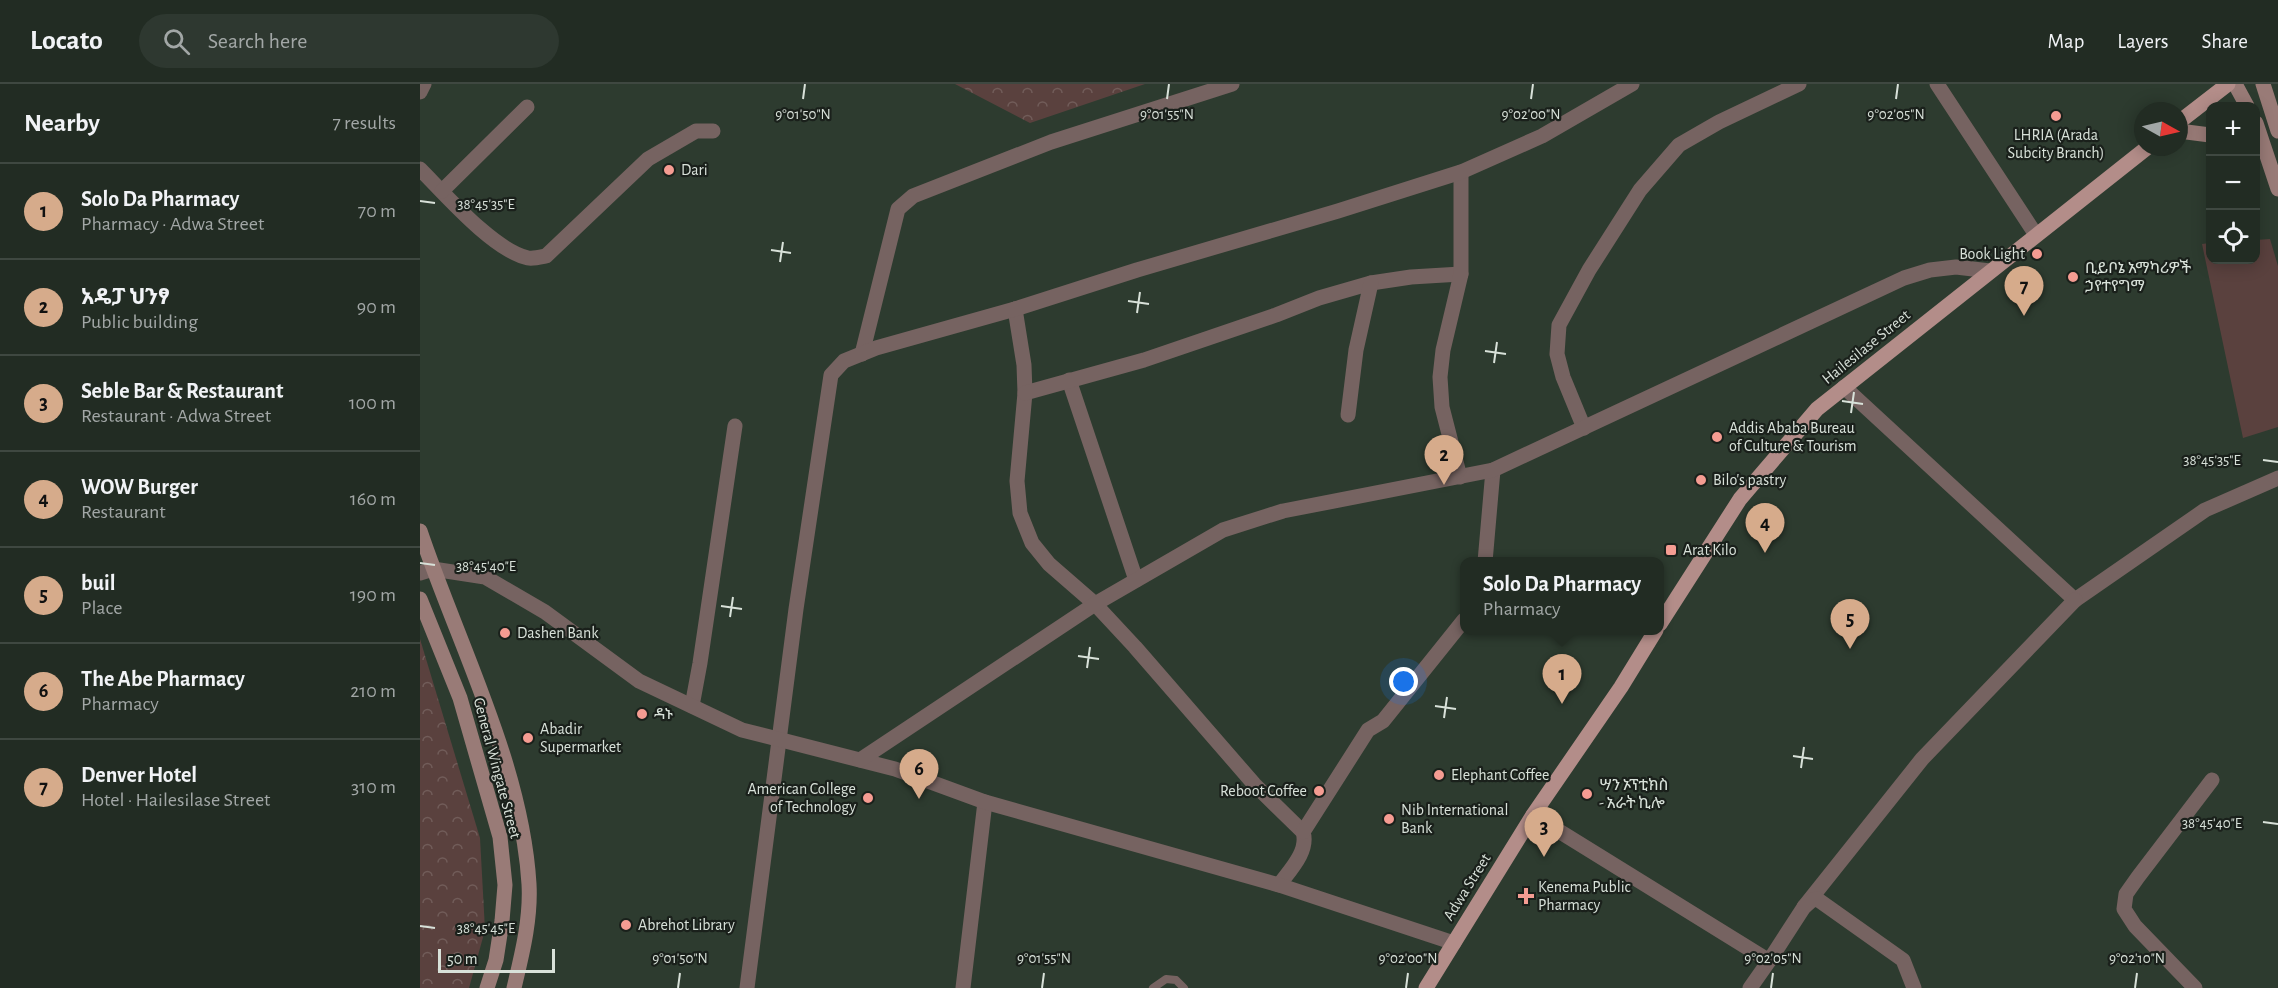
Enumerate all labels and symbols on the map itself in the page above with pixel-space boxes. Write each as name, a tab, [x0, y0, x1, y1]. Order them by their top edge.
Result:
north arrow	[2134, 102, 2188, 156]
text: 9°01'50"N	[775, 107, 831, 122]
text: 9°01'55"N	[1140, 107, 1194, 122]
text: 9°02'00"N	[1502, 107, 1560, 122]
text: 9°02'05"N	[1867, 107, 1925, 122]
marker: LHRIA (Arada Subcity Branch)	[2049, 109, 2063, 123]
place label: LHRIA (Arada Subcity Branch)	[2008, 127, 2104, 162]
place label: Dari	[681, 162, 708, 178]
marker: Dari	[662, 163, 676, 177]
text: 38°45'35"E	[457, 197, 515, 212]
place label: Book Light	[1959, 246, 2025, 262]
marker: Book Light	[2030, 247, 2044, 261]
place label: ቢይቦኔ አማካሪዎች ኃየተየግማ	[2085, 259, 2192, 294]
pin: 7	[2004, 266, 2044, 316]
marker: ቢይቦኔ አማካሪዎች ኃየተየግማ	[2066, 270, 2080, 284]
street label: Hailesilase Street	[1819, 307, 1913, 387]
place label: Addis Ababa Bureau of Culture & Tourism	[1729, 420, 1857, 454]
marker: Addis Ababa Bureau of Culture & Tourism	[1710, 430, 1724, 444]
pin: 2	[1424, 436, 1464, 485]
text: 38°45'35"E	[2183, 453, 2241, 468]
place label: Bilo's pastry	[1713, 472, 1787, 489]
marker: Bilo's pastry	[1694, 473, 1708, 487]
pin: 4	[1746, 504, 1784, 553]
place label: Arat Kilo	[1683, 542, 1737, 558]
marker: Arat Kilo	[1664, 543, 1678, 557]
text: 38°45'40"E	[456, 559, 516, 574]
pin: 5	[1830, 600, 1870, 649]
place label: Dashen Bank	[517, 625, 599, 641]
marker: Dashen Bank	[498, 626, 512, 640]
pin: 1	[1542, 654, 1582, 704]
your location	[1389, 667, 1418, 696]
street label: General Wingate Street	[470, 696, 524, 840]
place label: ዳኑ	[654, 706, 674, 722]
marker: ዳኑ	[635, 707, 649, 721]
place label: Abadir Supermarket	[540, 721, 621, 755]
marker: Abadir Supermarket	[521, 731, 535, 745]
pin: 6	[900, 750, 938, 799]
place label: Elephant Coffee	[1451, 767, 1549, 783]
marker: Elephant Coffee	[1432, 768, 1446, 782]
place label: ሣን ኦፕቲክስ - አራት ኪሎ	[1599, 777, 1668, 811]
place label: American College of Technology	[747, 781, 856, 816]
place label: Reboot Coffee	[1220, 783, 1307, 799]
marker: Reboot Coffee	[1312, 784, 1326, 798]
marker: ሣን ኦፕቲክስ - አራት ኪሎ	[1580, 787, 1594, 801]
marker: American College of Technology	[861, 791, 875, 805]
place label: Nib International Bank	[1401, 802, 1508, 836]
pin: 3	[1524, 808, 1564, 857]
marker: Nib International Bank	[1382, 812, 1396, 826]
text: 38°45'40"E	[2182, 816, 2242, 831]
street label: Adwa Street	[1440, 851, 1494, 923]
place label: Kenema Public Pharmacy	[1538, 879, 1631, 914]
marker: Kenema Public Pharmacy	[1519, 889, 1533, 903]
place label: Abrehot Library	[638, 917, 735, 934]
marker: Abrehot Library	[619, 918, 633, 932]
text: 38°45'45"E	[457, 921, 515, 936]
scale bar	[438, 946, 555, 974]
text: 9°01'50"N	[652, 951, 708, 966]
text: 9°01'55"N	[1017, 951, 1071, 966]
text: 9°02'00"N	[1379, 951, 1437, 966]
text: 9°02'05"N	[1744, 951, 1802, 966]
text: 9°02'10"N	[2109, 951, 2165, 966]

